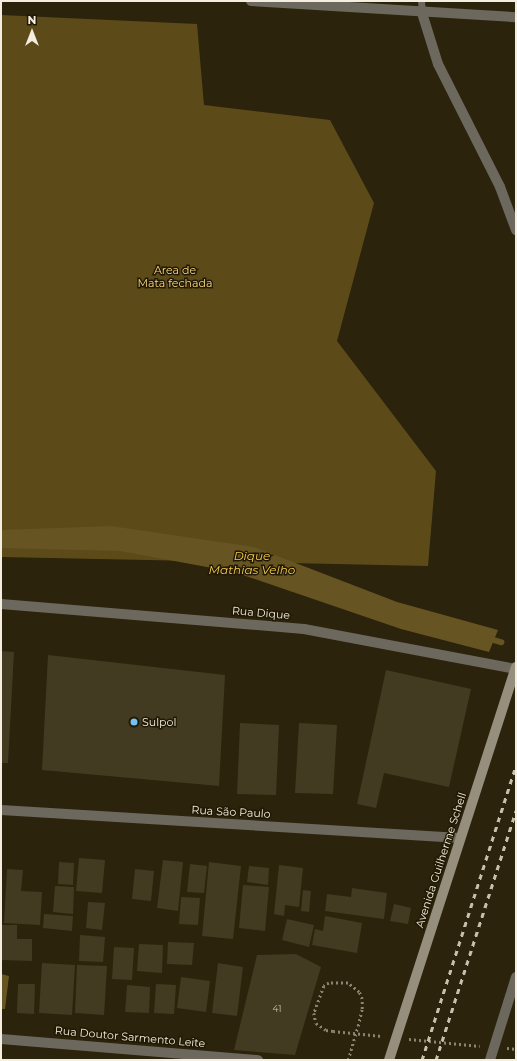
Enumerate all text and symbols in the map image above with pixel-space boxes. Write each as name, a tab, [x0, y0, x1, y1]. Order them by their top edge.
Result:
north arrow	[12, 12, 52, 52]
text: N	[28, 13, 36, 27]
park label: Area de Mata fechada	[138, 264, 212, 290]
water label: Dique Mathias Velho	[209, 549, 295, 577]
street label: Rua Dique	[231, 604, 291, 622]
place label: Sulpol	[142, 715, 176, 729]
marker: Sulpol	[129, 717, 139, 727]
street label: Avenida Guilherme Schell	[413, 791, 469, 929]
street label: Rua São Paulo	[191, 803, 271, 821]
house number: 41	[273, 1004, 281, 1014]
street label: Rua Doutor Sarmento Leite	[54, 1024, 206, 1050]

